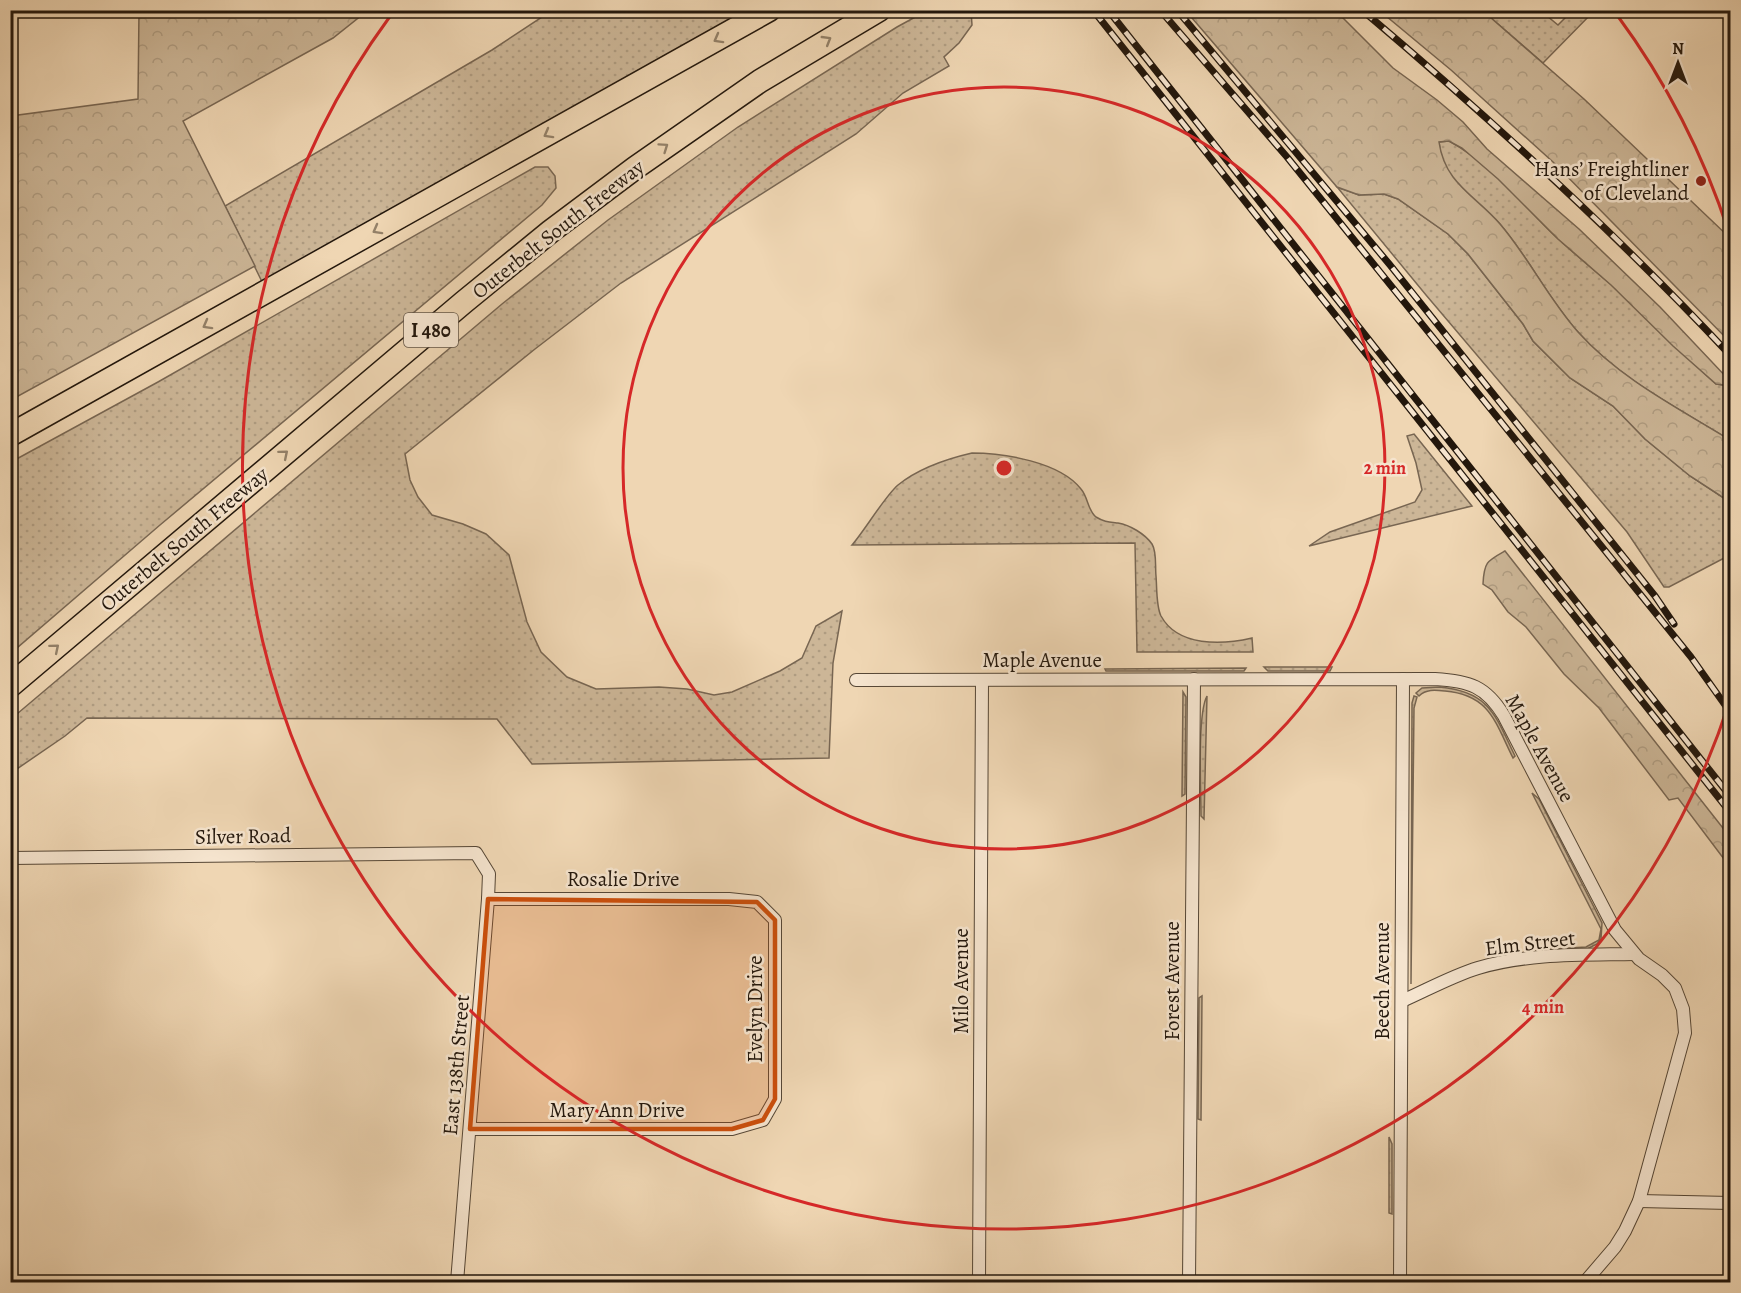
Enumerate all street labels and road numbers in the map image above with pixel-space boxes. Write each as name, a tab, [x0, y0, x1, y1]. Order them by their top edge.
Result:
street label: Outerbelt South Freeway	[466, 152, 650, 305]
road number: I 480	[404, 313, 458, 347]
street label: Outerbelt South Freeway	[94, 460, 275, 618]
street label: Maple Avenue	[982, 646, 1102, 674]
street label: Maple Avenue	[1499, 689, 1581, 807]
street label: Silver Road	[195, 821, 292, 851]
street label: Rosalie Drive	[567, 865, 679, 893]
street label: Forest Avenue	[1158, 921, 1186, 1041]
street label: Beech Avenue	[1368, 922, 1396, 1040]
street label: Elm Street	[1483, 924, 1577, 962]
street label: Milo Avenue	[947, 928, 975, 1034]
street label: Evelyn Drive	[741, 955, 769, 1063]
street label: East 138th Street	[436, 993, 476, 1137]
street label: Mary Ann Drive	[549, 1096, 685, 1124]

